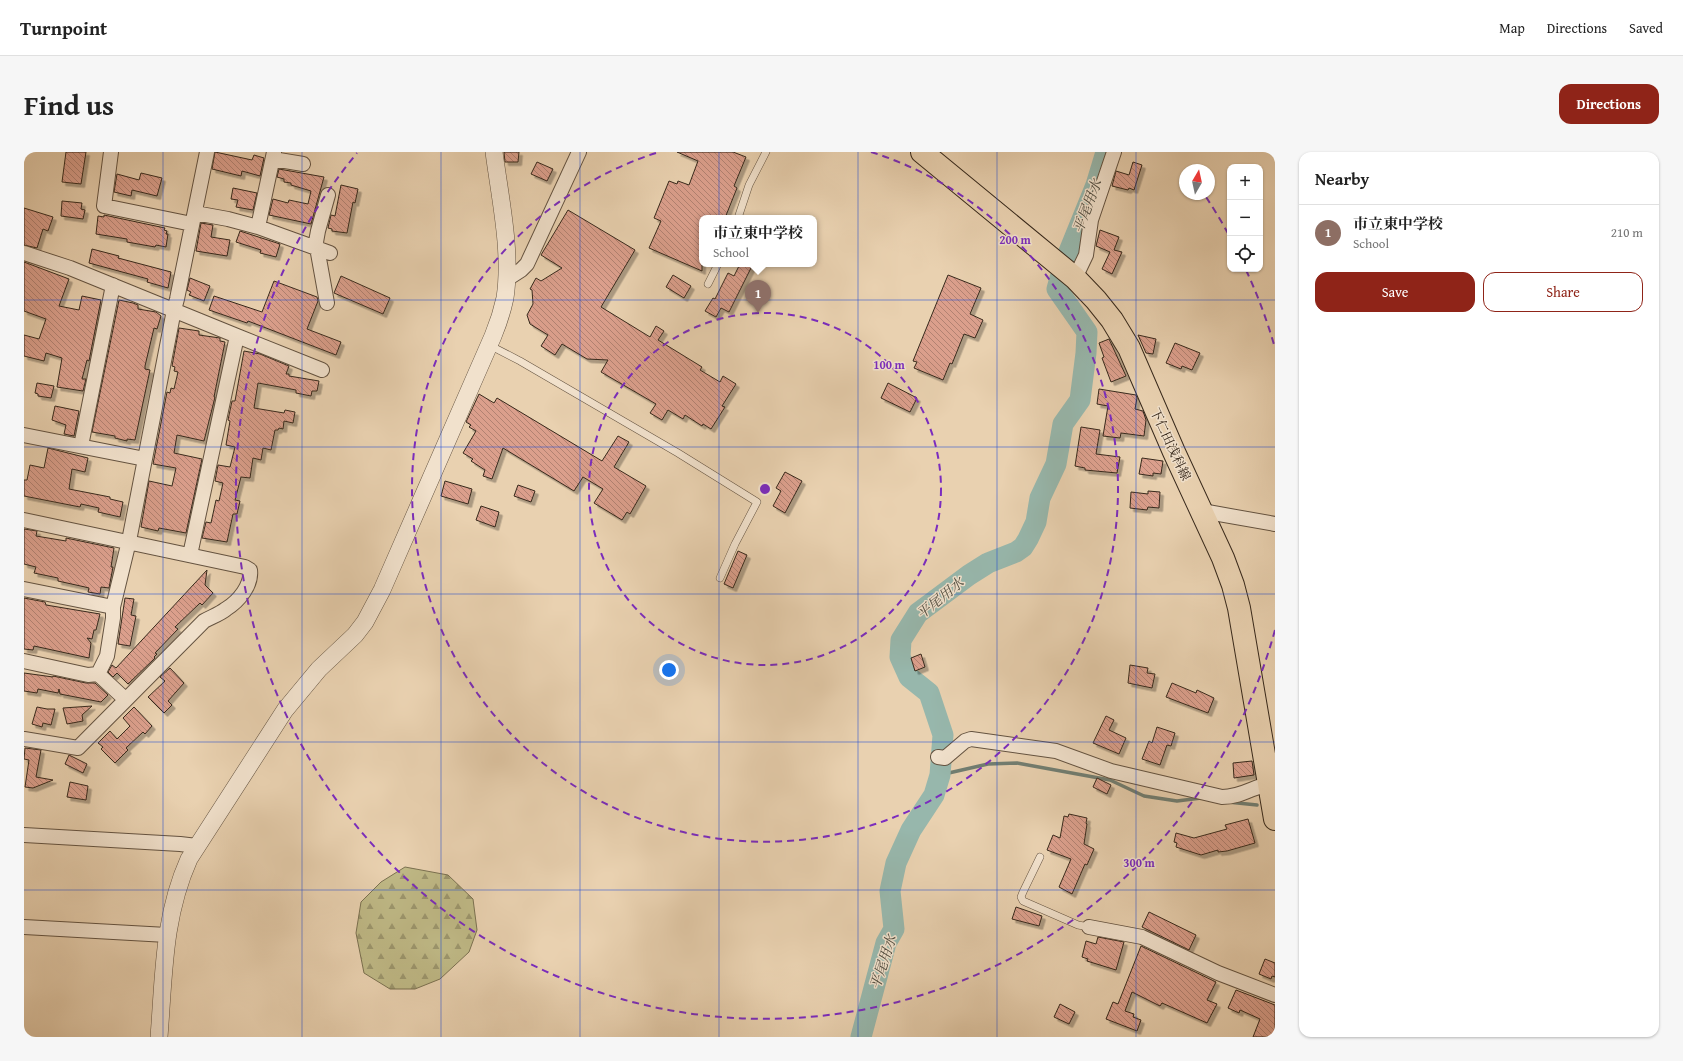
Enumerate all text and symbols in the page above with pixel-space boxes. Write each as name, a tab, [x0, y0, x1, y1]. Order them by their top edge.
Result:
text: Turnpoint	[20, 14, 107, 42]
text: Map	[1499, 18, 1525, 38]
text: Directions	[1547, 18, 1607, 38]
text: Saved	[1629, 18, 1663, 38]
text: Find us	[24, 84, 114, 125]
button: Directions	[1559, 84, 1659, 124]
north arrow	[1179, 164, 1215, 200]
map controls	[1227, 164, 1263, 272]
button: +	[1227, 164, 1263, 200]
text: Nearby	[1315, 166, 1369, 191]
water label: 平尾用水	[1068, 174, 1107, 236]
button: −	[1227, 200, 1263, 236]
text: 市立東中学校	[1353, 213, 1443, 234]
popup	[699, 215, 817, 267]
text: 市立東中学校	[713, 222, 803, 243]
text: 1	[1325, 223, 1331, 242]
text: 210 m	[1611, 223, 1643, 242]
text: 200 m	[999, 231, 1032, 248]
text: School	[1353, 234, 1389, 253]
button: locate	[1227, 236, 1263, 272]
text: School	[713, 243, 749, 262]
button: Save	[1315, 272, 1475, 312]
button: Share	[1483, 272, 1643, 312]
pin: 1	[745, 280, 771, 313]
text: 100 m	[873, 356, 906, 373]
street label: 下仁田浅科線	[1145, 405, 1196, 484]
centre of rings	[758, 482, 772, 496]
water label: 平尾用水	[912, 571, 970, 623]
your location	[659, 660, 679, 680]
text: 300 m	[1123, 854, 1156, 871]
water label: 平尾用水	[865, 930, 902, 992]

